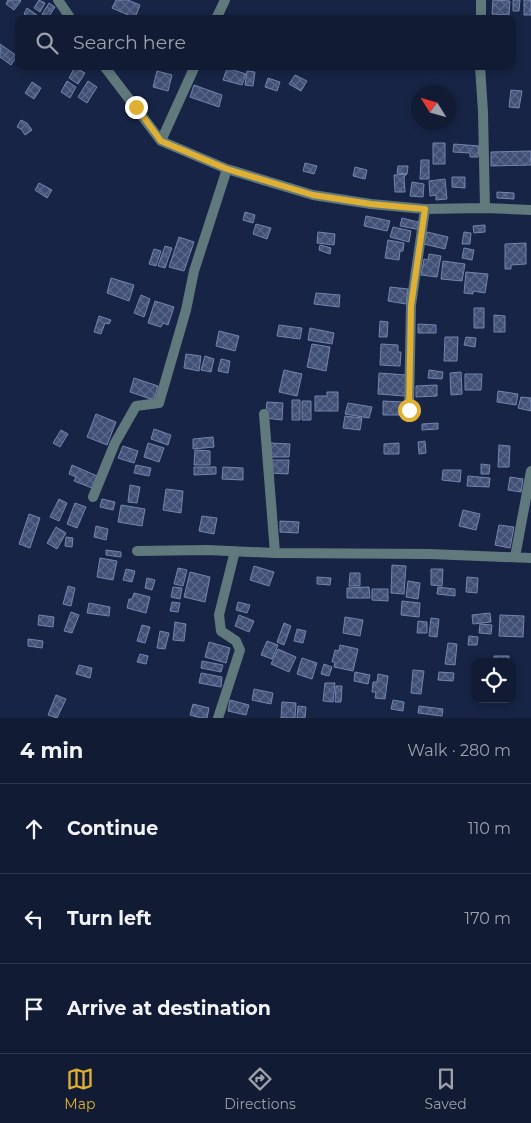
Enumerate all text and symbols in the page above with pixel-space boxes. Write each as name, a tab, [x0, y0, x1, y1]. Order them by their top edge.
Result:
search box	[15, 15, 516, 70]
icon: search	[33, 29, 61, 57]
text: Search here	[73, 31, 186, 54]
north arrow	[411, 85, 456, 130]
route end	[125, 96, 148, 119]
route start	[398, 399, 421, 422]
map controls	[471, 658, 516, 703]
button: locate	[471, 658, 516, 703]
text: 4 min	[20, 738, 83, 763]
text: Walk · 280 m	[407, 741, 511, 760]
icon: ahead	[20, 815, 48, 843]
text: Continue	[67, 817, 158, 840]
text: 110 m	[468, 819, 511, 838]
icon: left	[20, 905, 48, 933]
text: Turn left	[67, 907, 152, 930]
text: 170 m	[464, 909, 511, 928]
icon: arrive	[20, 995, 48, 1023]
text: Arrive at destination	[67, 997, 271, 1020]
tab: Map	[64, 1065, 95, 1113]
tab: Directions	[224, 1065, 296, 1113]
tab: Saved	[425, 1065, 467, 1113]

